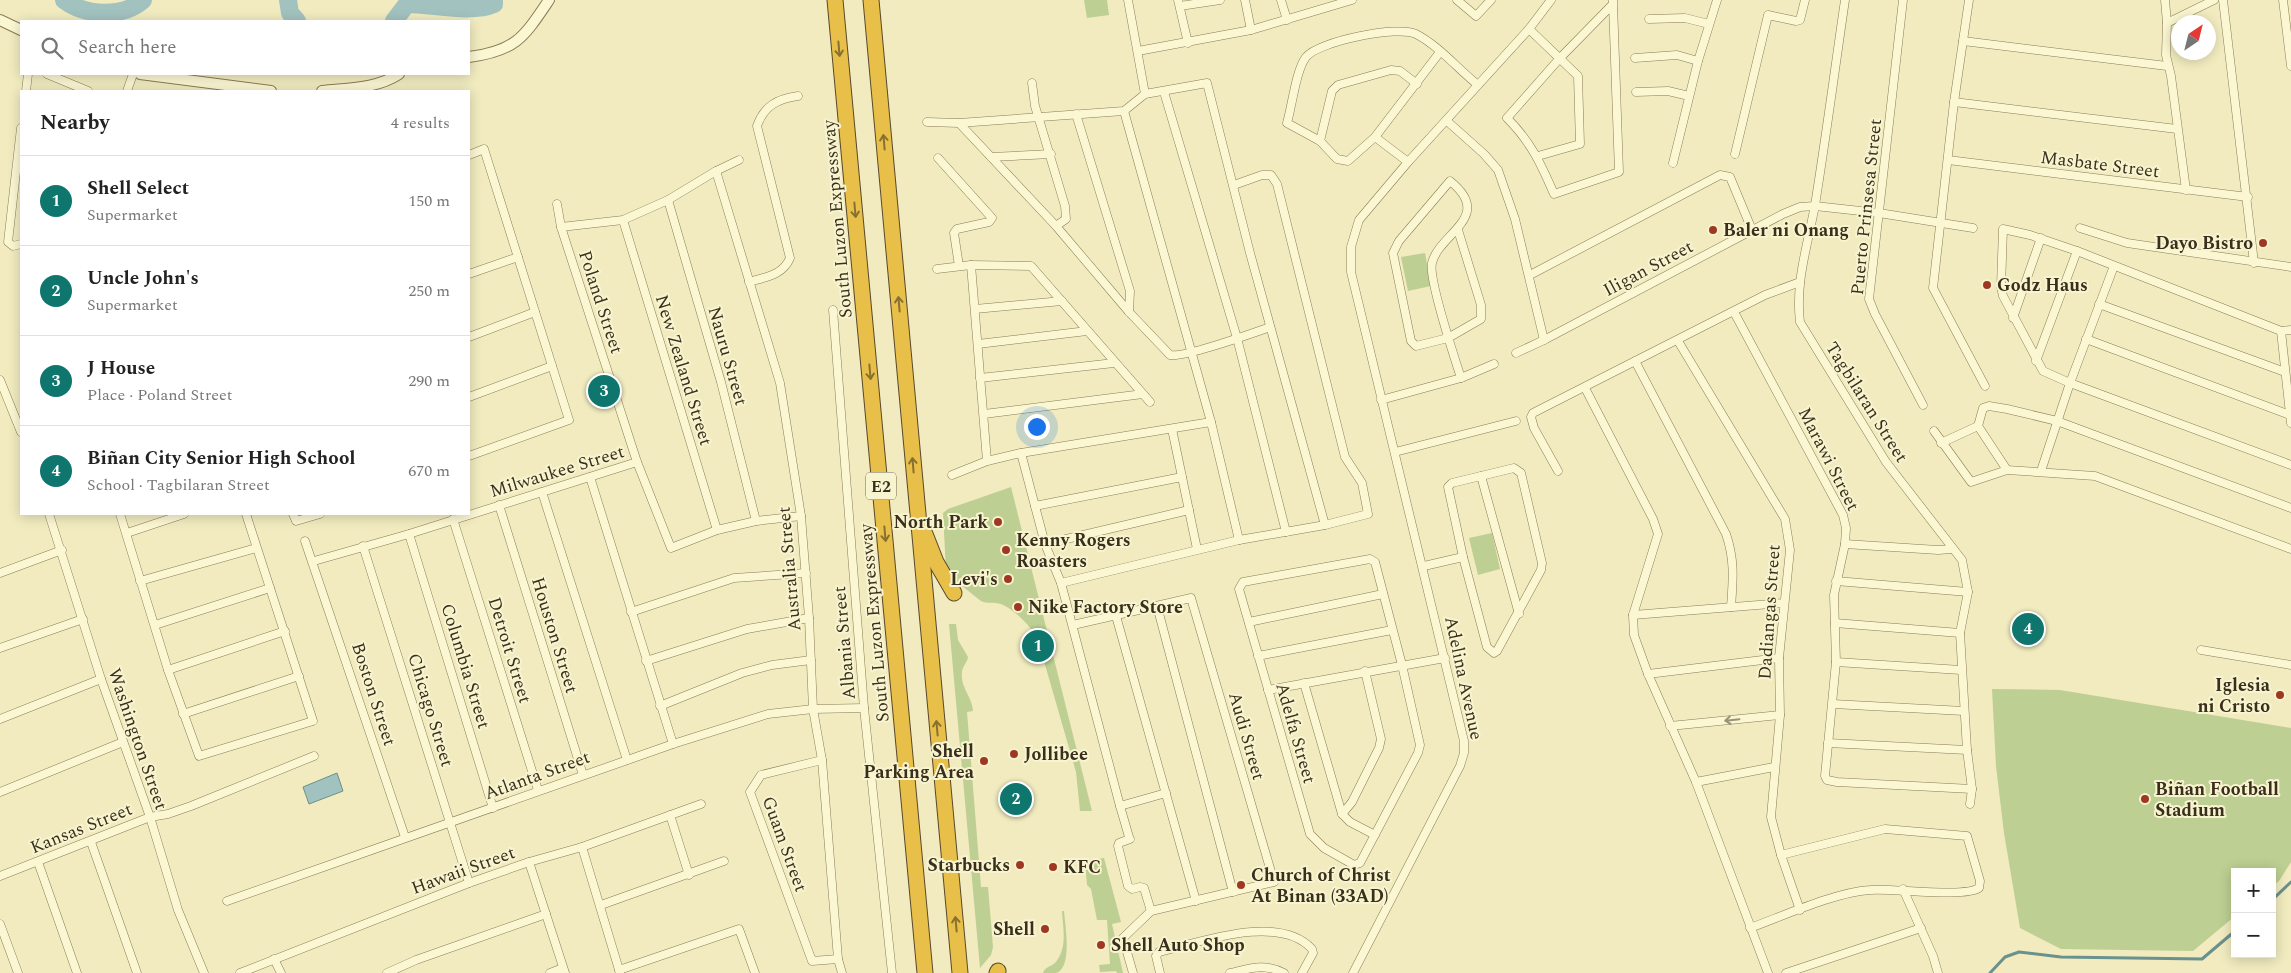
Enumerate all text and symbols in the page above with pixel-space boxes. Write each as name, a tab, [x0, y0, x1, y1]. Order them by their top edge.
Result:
north arrow	[2171, 15, 2216, 60]
search box	[20, 20, 470, 75]
text: Search here	[78, 33, 177, 62]
icon: search	[38, 34, 66, 62]
one-way arrow	[834, 40, 844, 56]
text: Nearby	[40, 107, 110, 139]
text: 4 results	[391, 111, 450, 135]
street label: South Luzon Expressway	[815, 117, 860, 319]
street label: Puerto Prinsesa Street	[1844, 117, 1889, 297]
one-way arrow	[879, 134, 889, 150]
street label: Masbate Street	[2039, 144, 2161, 185]
text: Shell Select	[87, 174, 189, 203]
text: 1	[52, 189, 60, 213]
text: 150 m	[408, 189, 450, 213]
one-way arrow	[850, 202, 860, 218]
text: Supermarket	[87, 203, 178, 227]
place label: Baler ni Onang	[1723, 217, 1849, 244]
marker: Baler ni Onang	[1707, 224, 1719, 236]
place label: Dayo Bistro	[2155, 230, 2253, 257]
street label: Iligan Street	[1598, 233, 1698, 304]
marker: Dayo Bistro	[2257, 237, 2269, 249]
street label: Poland Street	[571, 247, 630, 357]
text: Uncle John's	[87, 264, 199, 293]
place label: Godz Haus	[1997, 272, 2088, 299]
text: 2	[52, 279, 60, 303]
text: 250 m	[408, 279, 450, 303]
marker: Godz Haus	[1981, 279, 1993, 291]
street label: New Zealand Street	[648, 291, 719, 449]
text: Supermarket	[87, 293, 178, 317]
one-way arrow	[894, 296, 904, 312]
street label: Nauru Street	[700, 303, 755, 409]
street label: Tagbilaran Street	[1819, 337, 1915, 468]
text: J House	[87, 354, 155, 383]
one-way arrow	[865, 364, 875, 380]
text: 3	[52, 369, 60, 393]
text: 290 m	[408, 369, 450, 393]
pin: 3	[588, 372, 620, 410]
text: Place · Poland Street	[87, 383, 232, 407]
street label: Marawi Street	[1791, 403, 1866, 516]
your location	[1024, 414, 1050, 440]
street label: Milwaukee Street	[487, 438, 628, 505]
text: Biñan City Senior High School	[87, 444, 356, 473]
one-way arrow	[909, 458, 918, 474]
text: 4	[52, 459, 60, 483]
text: 670 m	[408, 459, 450, 483]
road number: E2	[866, 472, 896, 500]
text: School · Tagbilaran Street	[87, 473, 270, 497]
street label: Australia Street	[771, 506, 808, 632]
place label: North Park	[894, 509, 988, 536]
marker: North Park	[992, 516, 1004, 528]
street label: South Luzon Expressway	[852, 521, 897, 723]
one-way arrow	[880, 526, 890, 542]
place label: Kenny Rogers Roasters	[1016, 527, 1131, 575]
street label: Dadiangas Street	[1751, 543, 1788, 681]
marker: Kenny Rogers Roasters	[1000, 544, 1012, 556]
place label: Levi's	[950, 566, 998, 593]
marker: Levi's	[1002, 573, 1014, 585]
street label: Houston Street	[524, 574, 585, 697]
street label: Albania Street	[826, 585, 863, 701]
street label: Detroit Street	[481, 594, 538, 707]
place label: Nike Factory Store	[1028, 594, 1183, 621]
street label: Columbia Street	[434, 600, 497, 732]
marker: Nike Factory Store	[1012, 601, 1024, 613]
pin: 4	[2012, 610, 2044, 648]
street label: Adelina Avenue	[1437, 614, 1490, 743]
pin: 1	[1022, 627, 1054, 665]
street label: Boston Street	[344, 639, 403, 750]
street label: Chicago Street	[400, 650, 461, 770]
street label: Washington Street	[101, 665, 174, 814]
place label: Iglesia ni Cristo	[2197, 672, 2271, 720]
street label: Adelfa Street	[1268, 679, 1323, 787]
street label: Audi Street	[1221, 689, 1272, 783]
marker: Iglesia ni Cristo	[2274, 689, 2286, 701]
one-way arrow	[1724, 715, 1740, 725]
one-way arrow	[933, 720, 942, 736]
place label: Shell Parking Area	[863, 738, 975, 786]
place label: Jollibee	[1024, 741, 1088, 768]
street label: Atlanta Street	[480, 744, 594, 807]
marker: Jollibee	[1008, 748, 1020, 760]
marker: Shell Parking Area	[978, 755, 990, 767]
place label: Biñan Football Stadium	[2155, 776, 2279, 824]
pin: 2	[1000, 780, 1032, 818]
street label: Guam Street	[755, 793, 814, 896]
marker: Biñan Football Stadium	[2139, 793, 2151, 805]
street label: Kansas Street	[26, 796, 136, 861]
street label: Hawaii Street	[407, 839, 519, 902]
place label: Starbucks	[928, 852, 1010, 879]
place label: KFC	[1063, 854, 1101, 881]
marker: Starbucks	[1014, 859, 1026, 871]
marker: KFC	[1047, 861, 1059, 873]
place label: Church of Christ At Binan (33AD)	[1251, 862, 1391, 910]
map controls	[2231, 868, 2276, 958]
button: +	[2231, 868, 2276, 913]
marker: Church of Christ At Binan (33AD)	[1235, 879, 1247, 891]
button: −	[2231, 913, 2276, 958]
place label: Shell	[993, 916, 1035, 943]
one-way arrow	[951, 917, 960, 933]
marker: Shell	[1039, 923, 1051, 935]
place label: Shell Auto Shop	[1111, 932, 1245, 959]
marker: Shell Auto Shop	[1095, 939, 1107, 951]

